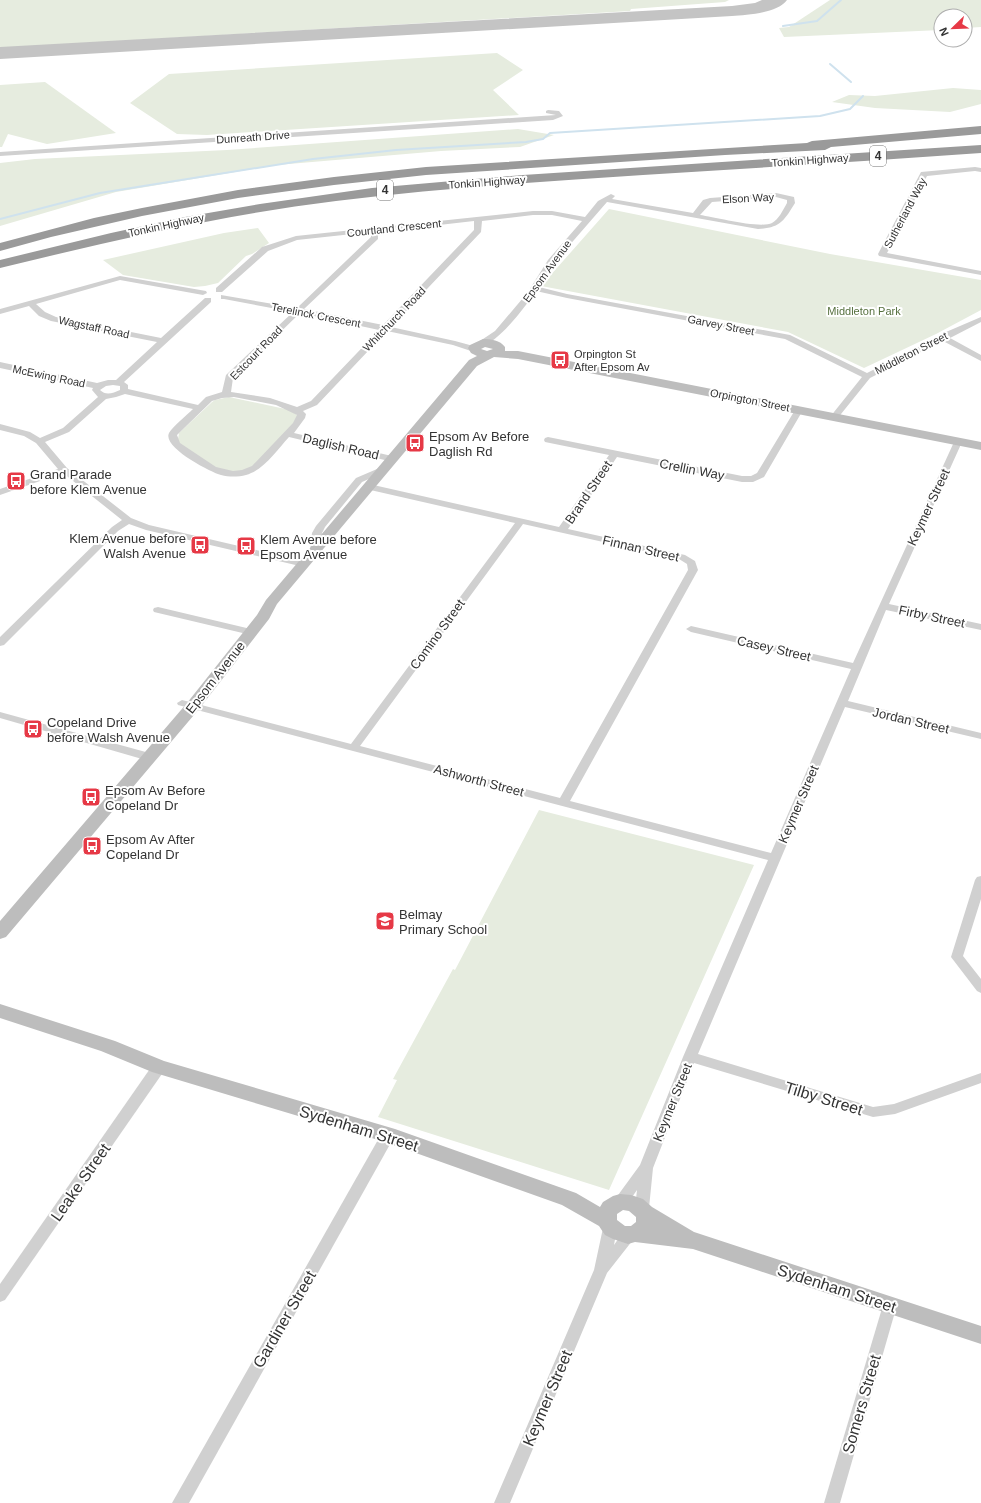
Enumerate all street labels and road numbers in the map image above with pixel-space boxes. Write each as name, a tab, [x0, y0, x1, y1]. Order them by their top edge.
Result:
street label: Dunreath Drive	[216, 128, 290, 146]
road number: 4	[870, 146, 886, 166]
street label: Tonkin Highway	[771, 151, 849, 169]
street label: Tonkin Highway	[448, 173, 526, 191]
street label: Sutherland Way	[881, 175, 929, 250]
road number: 4	[377, 180, 393, 200]
street label: Elson Way	[722, 191, 775, 205]
street label: Tonkin Highway	[127, 211, 205, 239]
street label: Courtland Crescent	[346, 217, 442, 239]
street label: Epsom Avenue	[520, 238, 574, 304]
street label: Whitchurch Road	[360, 284, 428, 354]
street label: Terelinck Crescent	[270, 300, 362, 330]
street label: Garvey Street	[687, 313, 755, 337]
street label: Wagstaff Road	[57, 314, 131, 340]
street label: Estcourt Road	[227, 324, 285, 382]
street label: Middleton Street	[873, 329, 949, 377]
street label: McEwing Road	[12, 362, 86, 390]
street label: Orpington Street	[709, 386, 791, 414]
street label: Daglish Road	[301, 430, 381, 463]
street label: Crellin Way	[658, 456, 726, 483]
street label: Brand Street	[562, 458, 615, 527]
street label: Keymer Street	[904, 466, 953, 548]
street label: Finnan Street	[601, 532, 681, 565]
street label: Comino Street	[407, 596, 468, 672]
street label: Firby Street	[897, 602, 967, 631]
street label: Casey Street	[736, 633, 813, 664]
street label: Epsom Avenue	[183, 638, 248, 716]
street label: Jordan Street	[871, 704, 951, 737]
street label: Ashworth Street	[432, 761, 526, 800]
street label: Keymer Street	[775, 763, 822, 845]
street label: Keymer Street	[650, 1061, 695, 1144]
street label: Tilby Street	[783, 1079, 865, 1119]
street label: Sydenham Street	[297, 1102, 421, 1155]
street label: Leake Street	[47, 1140, 114, 1224]
street label: Sydenham Street	[775, 1261, 899, 1316]
street label: Gardiner Street	[250, 1267, 319, 1371]
street label: Keymer Street	[520, 1347, 575, 1449]
street label: Somers Street	[839, 1352, 884, 1456]

